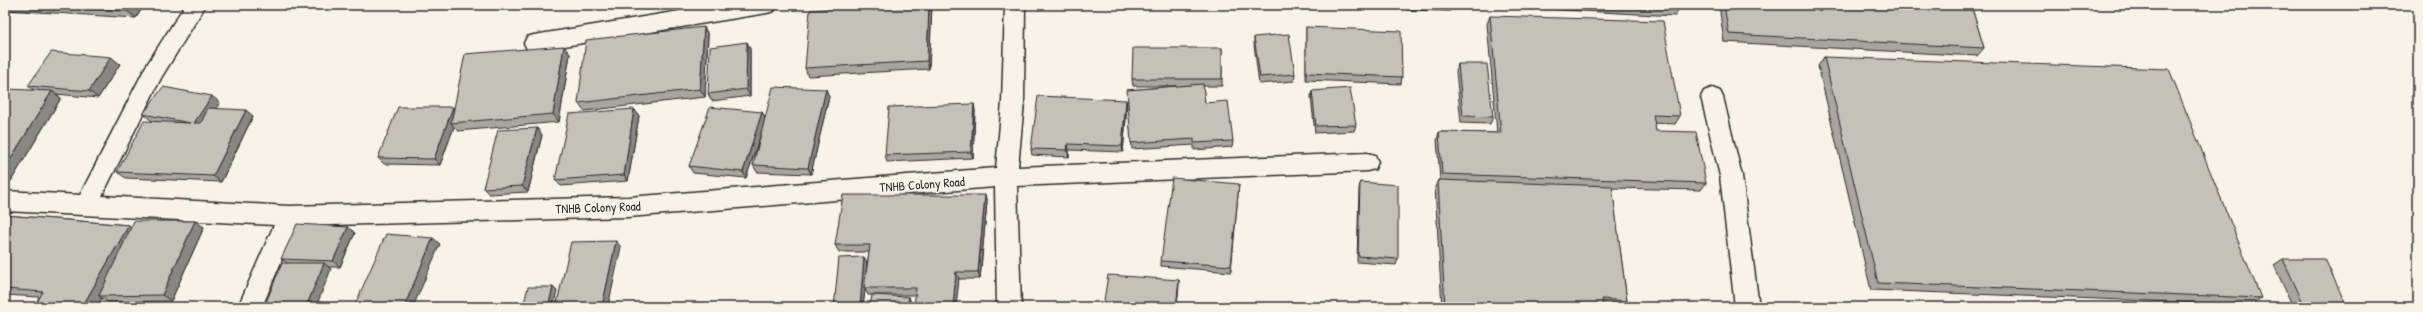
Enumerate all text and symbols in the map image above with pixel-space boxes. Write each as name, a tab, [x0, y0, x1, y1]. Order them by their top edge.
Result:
street label: TNHB Colony Road	[879, 172, 965, 196]
street label: TNHB Colony Road	[555, 197, 641, 217]

